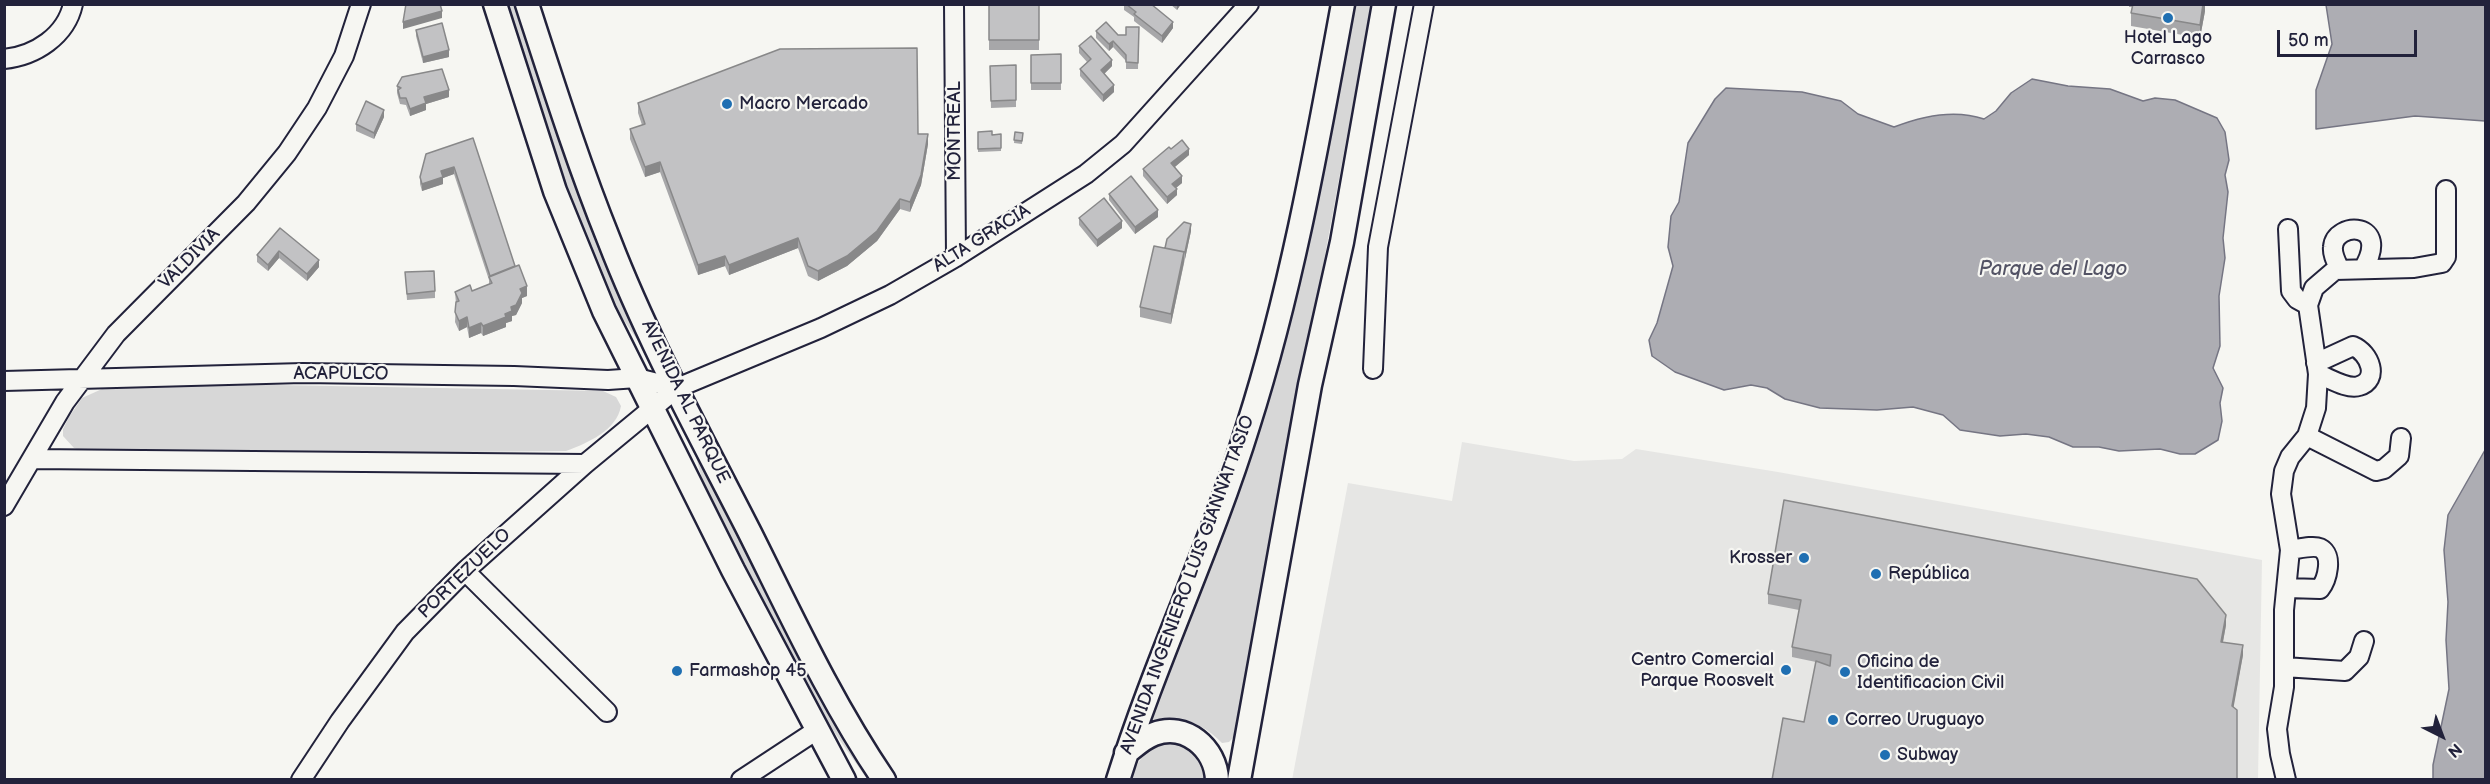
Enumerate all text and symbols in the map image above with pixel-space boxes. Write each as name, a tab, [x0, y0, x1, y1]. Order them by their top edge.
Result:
marker: Hotel Lago Carrasco	[2161, 11, 2175, 25]
scale bar	[2280, 18, 2420, 56]
place label: Hotel Lago Carrasco	[2124, 27, 2212, 70]
text: 50 m	[2288, 30, 2329, 51]
street label: MONTREAL	[944, 81, 966, 181]
place label: Macro Mercado	[739, 93, 868, 115]
marker: Macro Mercado	[720, 97, 734, 111]
street label: ALTA GRACIA	[929, 200, 1035, 278]
street label: VALDIVIA	[155, 224, 225, 294]
water label: Parque del Lago	[1979, 258, 2127, 282]
street label: AVENIDA AL PARQUE	[636, 317, 734, 487]
street label: ACAPULCO	[293, 363, 389, 385]
street label: AVENIDA INGENIERO LUIS GIANNATTASIO	[1116, 413, 1260, 757]
street label: PORTEZUELO	[414, 524, 516, 624]
place label: Krosser	[1729, 547, 1792, 569]
marker: Krosser	[1797, 551, 1811, 565]
place label: República	[1888, 563, 1970, 585]
marker: República	[1869, 567, 1883, 581]
place label: Centro Comercial Parque Roosvelt	[1631, 649, 1774, 692]
place label: Oficina de Identificacion Civil	[1857, 651, 2004, 694]
place label: Farmashop 45	[689, 660, 807, 682]
marker: Centro Comercial Parque Roosvelt	[1779, 663, 1793, 677]
marker: Farmashop 45	[670, 664, 684, 678]
marker: Oficina de Identificacion Civil	[1838, 665, 1852, 679]
north arrow	[2412, 706, 2472, 766]
place label: Correo Uruguayo	[1845, 709, 1985, 731]
marker: Correo Uruguayo	[1826, 713, 1840, 727]
text: N	[2444, 739, 2465, 761]
place label: Subway	[1897, 744, 1958, 766]
marker: Subway	[1878, 748, 1892, 762]

